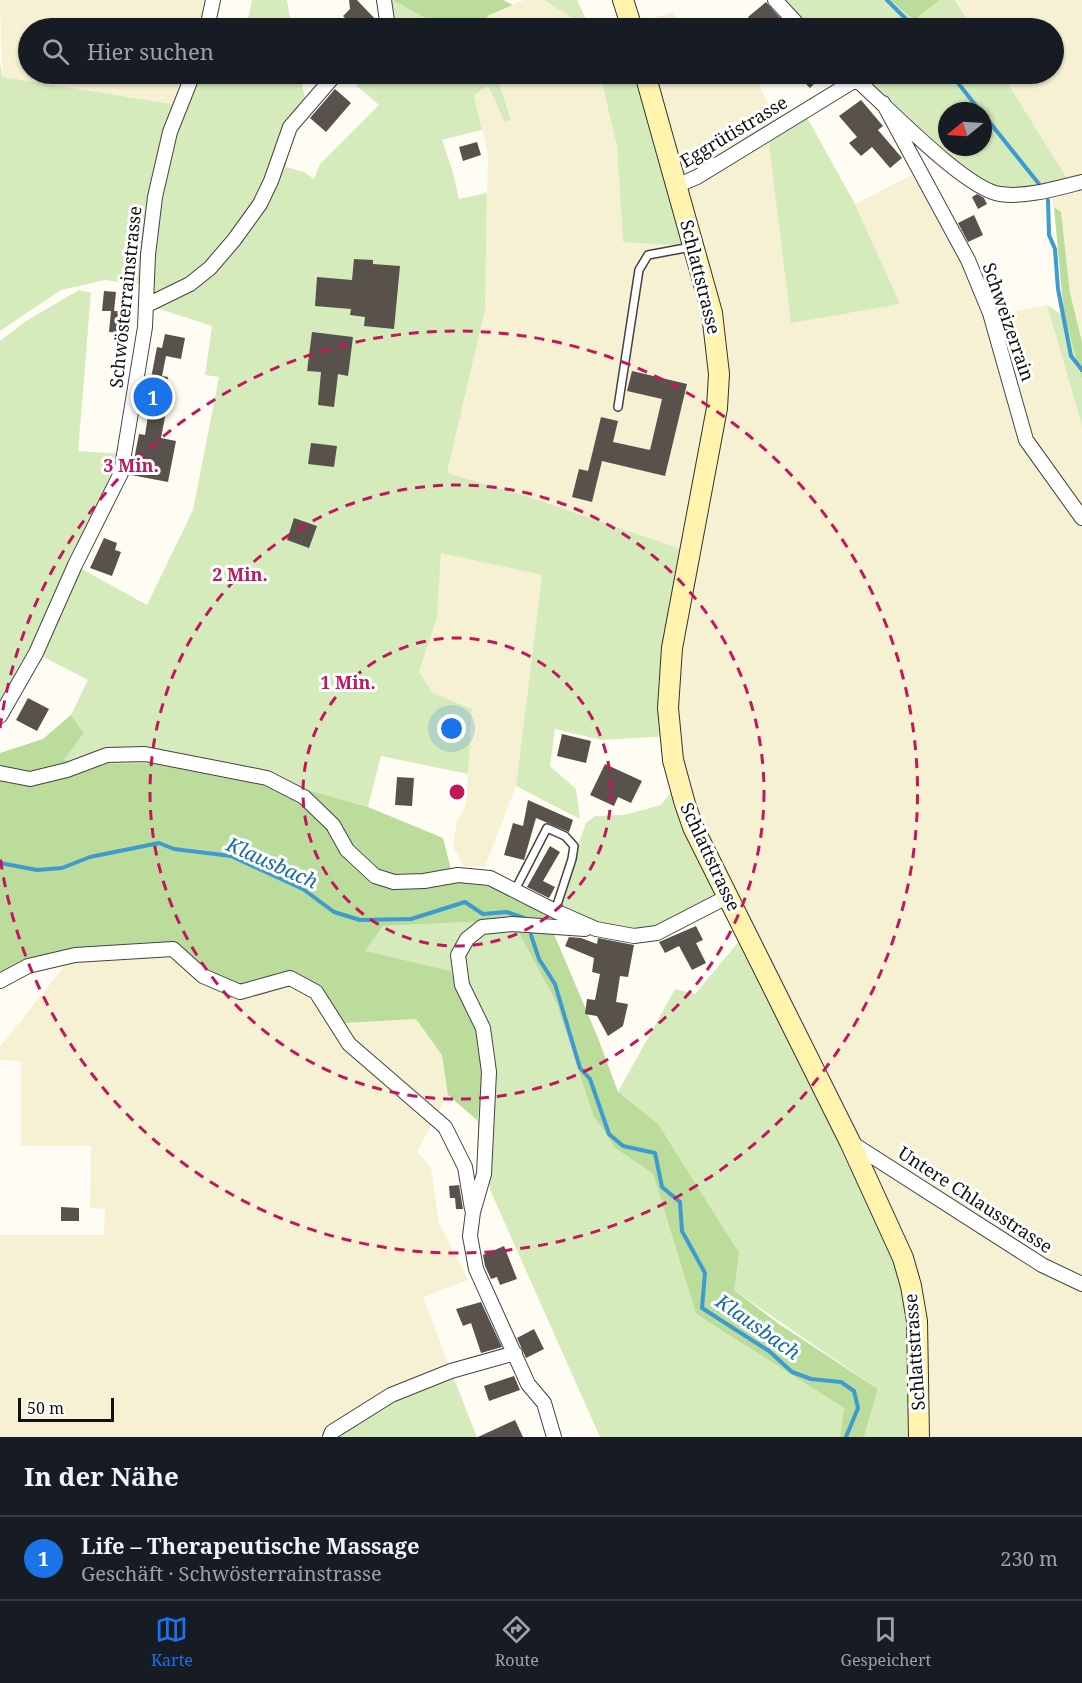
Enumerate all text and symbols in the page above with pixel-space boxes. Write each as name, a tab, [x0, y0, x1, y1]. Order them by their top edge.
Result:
search box	[18, 18, 1064, 84]
icon: search	[39, 35, 72, 68]
text: Hier suchen	[87, 36, 214, 66]
street label: Eggrütistrasse	[675, 90, 792, 173]
north arrow	[938, 102, 992, 156]
street label: Schwösterrainstrasse	[104, 205, 146, 389]
street label: Schlattstrasse	[675, 217, 727, 336]
street label: Schweizerrain	[977, 259, 1041, 385]
pin: 1	[134, 374, 172, 420]
text: 3 Min.	[103, 453, 159, 477]
text: 2 Min.	[212, 562, 268, 586]
text: 1 Min.	[320, 670, 376, 694]
your location	[437, 714, 466, 743]
centre of rings	[447, 782, 467, 802]
street label: Schlattstrasse	[675, 798, 747, 915]
water label: Klausbach	[221, 830, 322, 895]
street label: Untere Chlausstrasse	[894, 1140, 1057, 1258]
water label: Klausbach	[710, 1287, 806, 1366]
street label: Schlattstrasse	[898, 1293, 930, 1411]
scale bar	[18, 1395, 114, 1422]
text: 50 m	[27, 1397, 64, 1419]
text: In der Nähe	[24, 1458, 179, 1494]
text: Life – Therapeutische Massage	[81, 1530, 420, 1560]
text: 1	[38, 1545, 49, 1572]
text: 230 m	[1000, 1545, 1058, 1572]
text: Geschäft · Schwösterrainstrasse	[81, 1560, 382, 1587]
tab: Karte	[151, 1613, 193, 1671]
tab: Route	[495, 1613, 539, 1671]
tab: Gespeichert	[841, 1613, 931, 1671]

